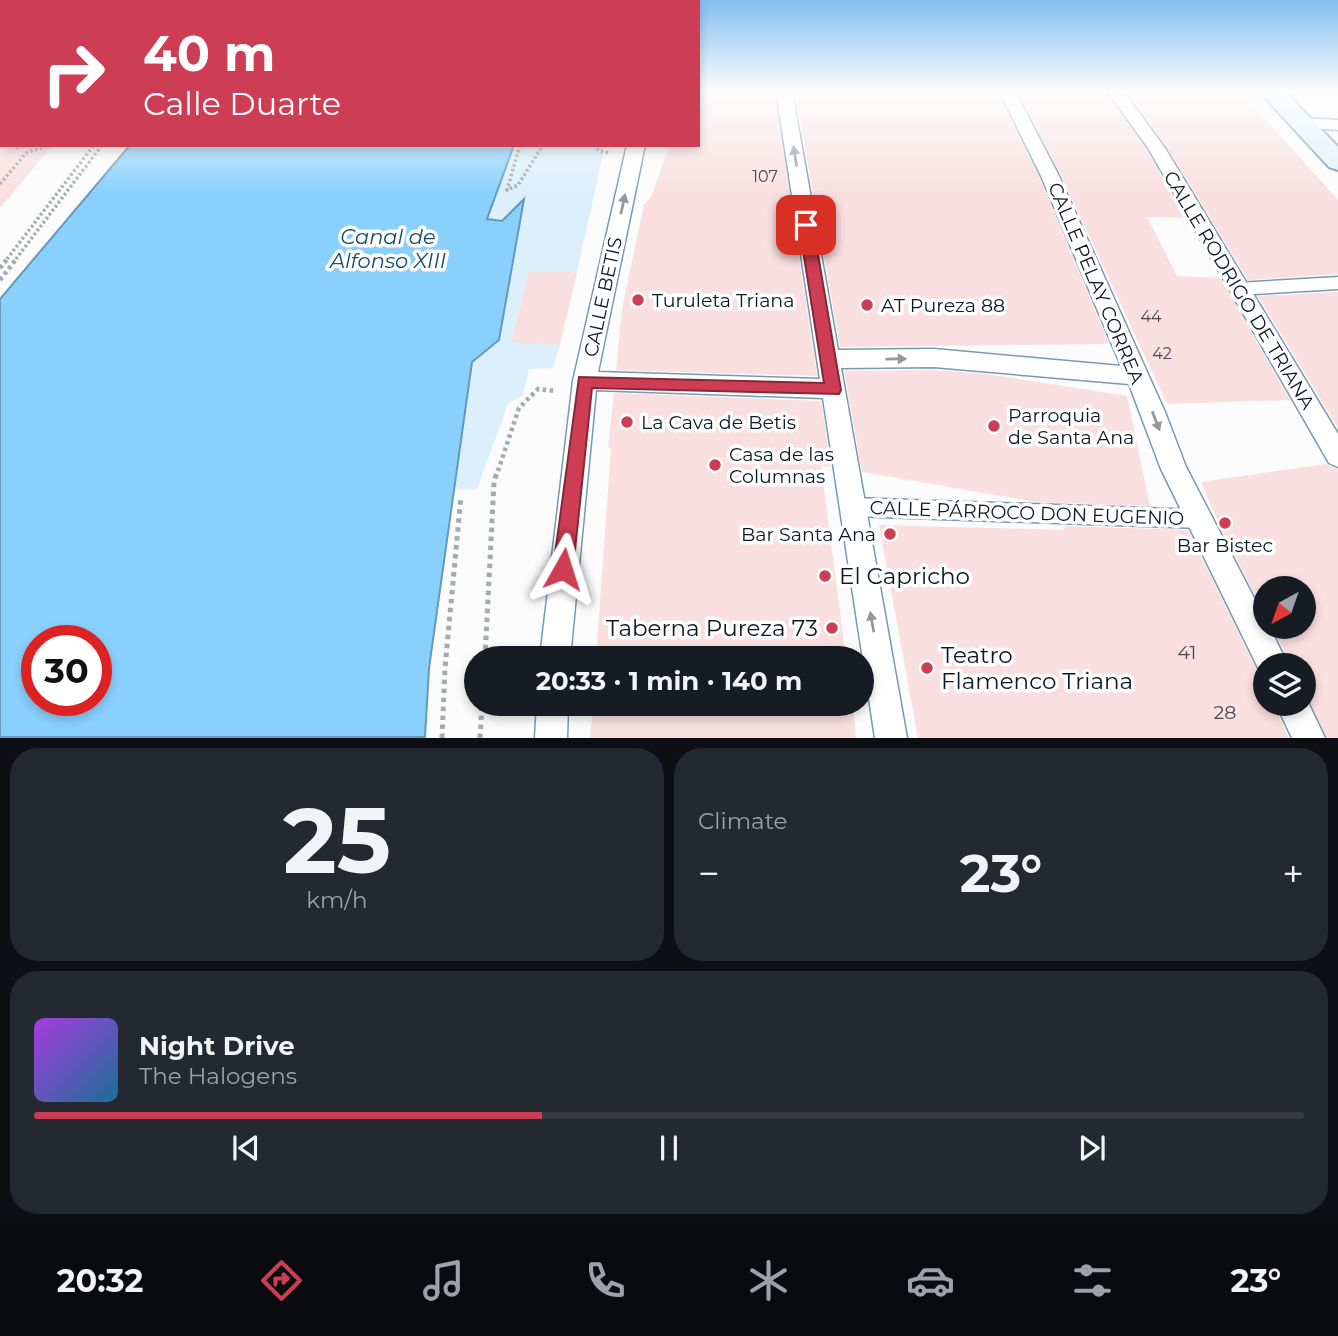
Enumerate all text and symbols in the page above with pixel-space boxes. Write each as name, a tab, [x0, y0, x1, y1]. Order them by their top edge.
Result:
text: 40 m	[143, 24, 275, 83]
icon: right	[28, 28, 119, 119]
text: Calle Duarte	[143, 84, 341, 123]
one-way arrow	[789, 145, 800, 167]
house number: 107	[752, 167, 778, 186]
street label: CALLE RODRIGO DE TRIANA	[1159, 167, 1320, 414]
street label: CALLE PELAY CORREA	[1043, 179, 1149, 387]
one-way arrow	[618, 193, 629, 215]
pin	[776, 195, 836, 255]
icon: arrive	[787, 206, 825, 244]
water label: Canal de Alfonso XIII	[328, 224, 446, 273]
street label: CALLE BETIS	[579, 235, 627, 359]
place label: Turuleta Triana	[652, 289, 794, 312]
marker: Turuleta Triana	[630, 292, 646, 308]
place label: AT Pureza 88	[881, 294, 1005, 317]
marker: AT Pureza 88	[859, 297, 875, 313]
house number: 44	[1140, 307, 1162, 326]
house number: 42	[1152, 344, 1172, 363]
one-way arrow	[886, 353, 908, 364]
place label: Parroquia de Santa Ana	[1008, 404, 1134, 449]
one-way arrow	[1150, 410, 1161, 431]
place label: La Cava de Betis	[641, 411, 796, 434]
marker: La Cava de Betis	[619, 414, 635, 430]
marker: Parroquia de Santa Ana	[986, 418, 1002, 434]
place label: Casa de las Columnas	[729, 443, 834, 488]
marker: Casa de las Columnas	[707, 457, 723, 473]
street label: CALLE PÁRROCO DON EUGENIO	[869, 496, 1185, 530]
marker: Bar Bistec	[1217, 515, 1233, 531]
place label: Bar Santa Ana	[741, 523, 876, 546]
marker: Bar Santa Ana	[882, 526, 898, 542]
position arrow	[526, 532, 600, 606]
place label: Bar Bistec	[1177, 534, 1273, 557]
place label: El Capricho	[839, 562, 970, 590]
marker: El Capricho	[817, 568, 833, 584]
north arrow	[1253, 576, 1316, 639]
map controls	[1253, 576, 1316, 716]
one-way arrow	[866, 611, 877, 633]
place label: Taberna Pureza 73	[606, 614, 818, 642]
marker: Taberna Pureza 73	[824, 620, 840, 636]
speed limit sign: 30	[21, 625, 112, 716]
place label: Teatro Flamenco Triana	[941, 641, 1133, 695]
house number: 41	[1178, 641, 1196, 664]
button: layers	[1253, 653, 1316, 716]
marker: Teatro Flamenco Triana	[919, 660, 935, 676]
text: 20:33 · 1 min · 140 m	[536, 665, 802, 697]
house number: 28	[1214, 701, 1236, 724]
text: 25	[283, 785, 391, 896]
text: Climate	[698, 807, 787, 835]
text: 23°	[960, 842, 1042, 905]
text: −	[698, 850, 720, 897]
text: +	[1282, 850, 1304, 897]
text: km/h	[306, 886, 368, 914]
text: Night Drive	[139, 1030, 295, 1062]
text: The Halogens	[139, 1062, 297, 1090]
icon: previous	[227, 1129, 265, 1167]
icon: pause	[650, 1129, 688, 1167]
icon: next	[1073, 1129, 1111, 1167]
icon: directions	[257, 1256, 306, 1305]
icon: music	[419, 1256, 468, 1305]
icon: phone	[581, 1256, 630, 1305]
icon: climate	[744, 1256, 793, 1305]
icon: car	[906, 1256, 955, 1305]
icon: filters	[1068, 1256, 1117, 1305]
text: 20:32	[57, 1261, 143, 1300]
text: 23°	[1231, 1261, 1281, 1300]

